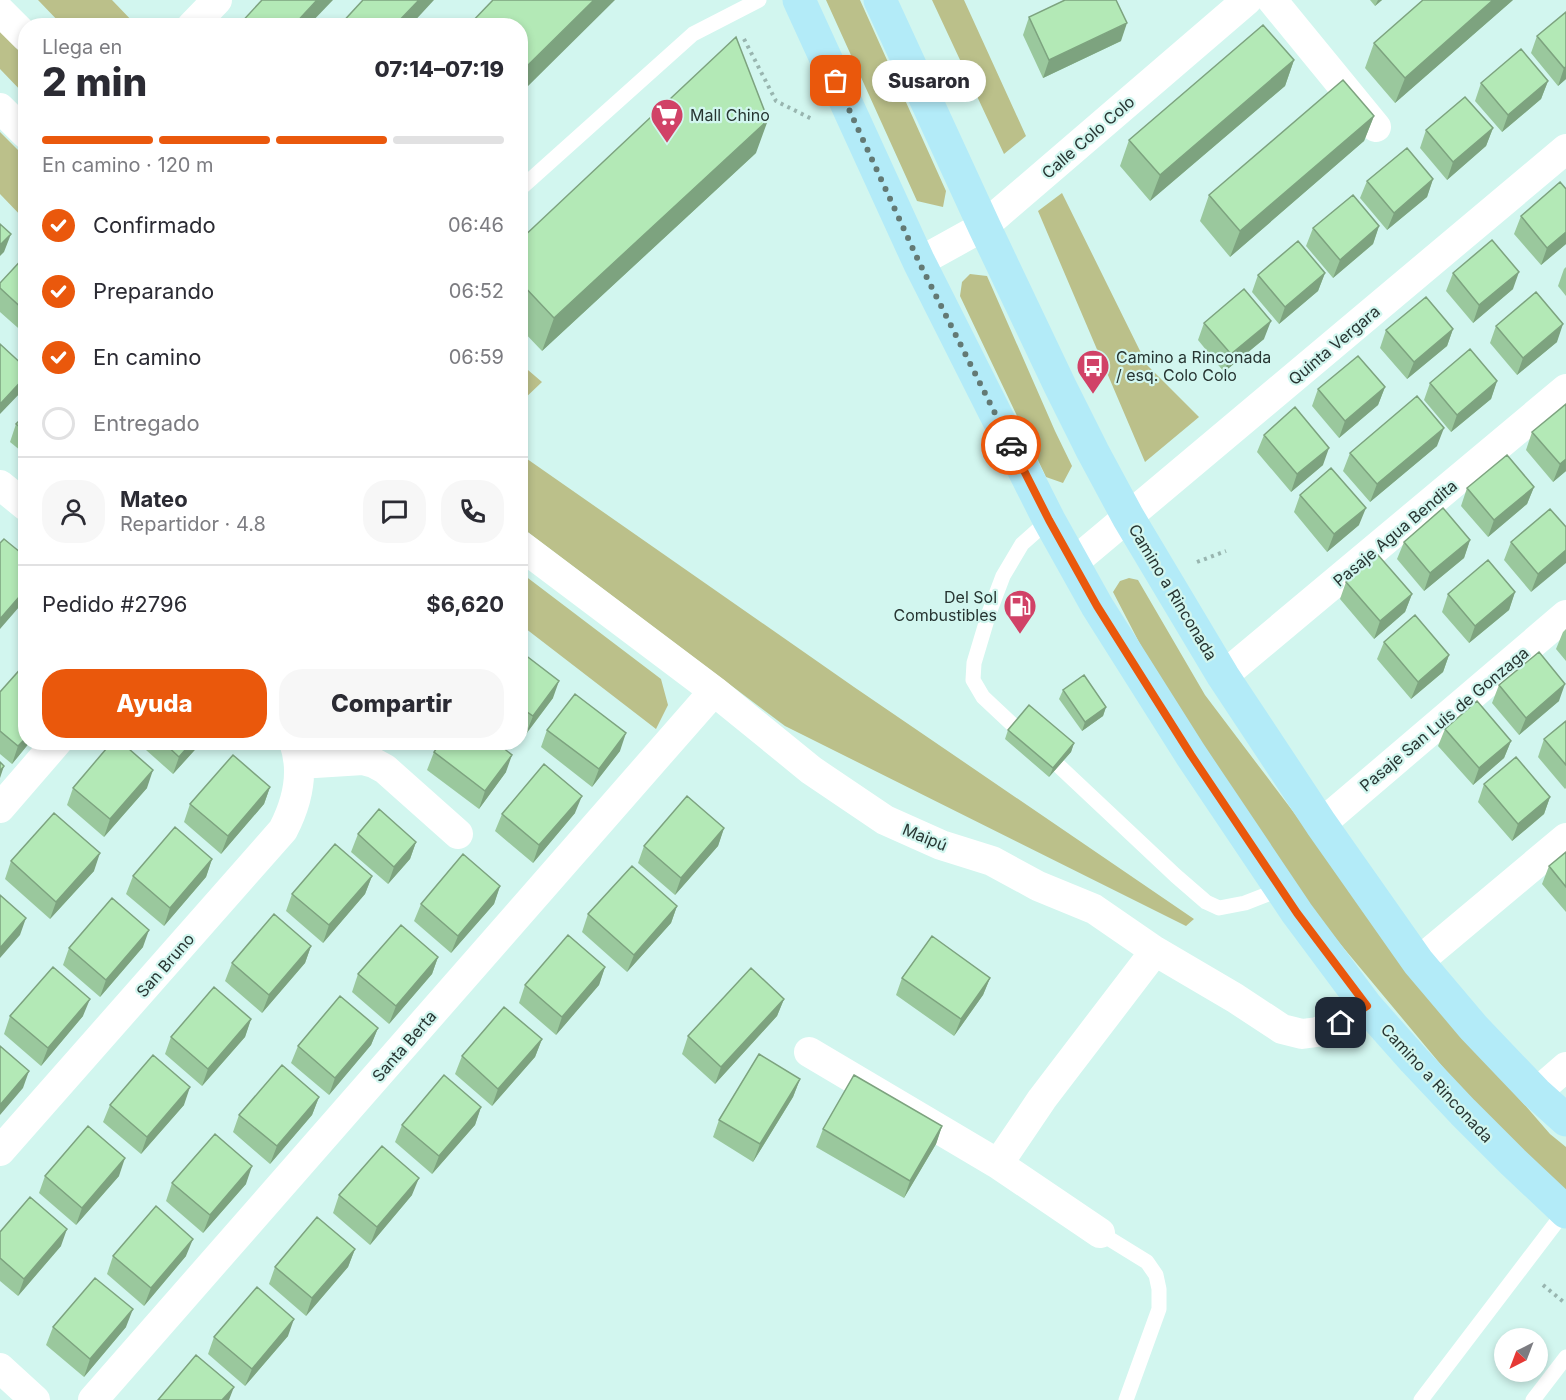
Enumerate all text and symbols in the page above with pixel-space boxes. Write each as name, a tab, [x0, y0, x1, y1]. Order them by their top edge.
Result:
text: Llega en	[42, 35, 122, 59]
pin	[810, 55, 861, 106]
text: 07:14–07:19	[374, 56, 504, 82]
text: 2 min	[42, 58, 147, 105]
callout: Susaron	[872, 60, 986, 102]
icon: bag	[819, 64, 852, 97]
text: Susaron	[888, 69, 970, 93]
street label: Calle Colo Colo	[1038, 91, 1138, 183]
supermarket icon: Mall Chino	[649, 97, 685, 144]
place label: Mall Chino	[690, 105, 770, 125]
text: En camino · 120 m	[42, 153, 214, 177]
icon: check	[42, 209, 75, 242]
text: Confirmado	[93, 212, 216, 238]
text: 06:46	[448, 213, 504, 237]
icon: check	[42, 275, 75, 308]
text: Preparando	[93, 278, 214, 304]
text: 06:52	[449, 279, 504, 303]
street label: Quinta Vergara	[1284, 301, 1384, 389]
icon: check	[42, 341, 75, 374]
text: En camino	[93, 344, 201, 370]
text: 06:59	[449, 345, 504, 369]
place label: Camino a Rinconada / esq. Colo Colo	[1116, 347, 1271, 385]
bus stop icon: Camino a Rinconada / esq. Colo Colo	[1075, 348, 1111, 395]
text: Entregado	[93, 410, 200, 436]
courier	[981, 415, 1041, 475]
icon: car	[995, 429, 1028, 462]
street label: Pasaje Agua Bendita	[1329, 475, 1461, 591]
button: person	[42, 480, 105, 543]
button: chat	[363, 480, 426, 543]
button: phone	[441, 480, 504, 543]
text: Mateo	[120, 486, 188, 512]
text: Repartidor · 4.8	[120, 512, 266, 536]
street label: Camino a Rinconada	[1124, 520, 1222, 664]
place label: Del Sol Combustibles	[893, 587, 997, 625]
fuel station icon: Del Sol Combustibles	[1002, 588, 1038, 635]
text: Pedido #2796	[42, 591, 187, 617]
text: $6,620	[426, 591, 504, 617]
street label: Pasaje San Luis de Gonzaga	[1356, 643, 1532, 795]
button: Ayuda	[42, 669, 267, 738]
button: Compartir	[279, 669, 504, 738]
street label: Maipú	[900, 819, 950, 855]
street label: San Bruno	[132, 929, 198, 1001]
pin	[1315, 997, 1366, 1048]
street label: Santa Berta	[368, 1006, 440, 1086]
icon: home	[1324, 1006, 1357, 1039]
street label: Camino a Rinconada	[1377, 1019, 1497, 1147]
north arrow	[1494, 1328, 1548, 1382]
map controls	[1494, 1328, 1548, 1382]

